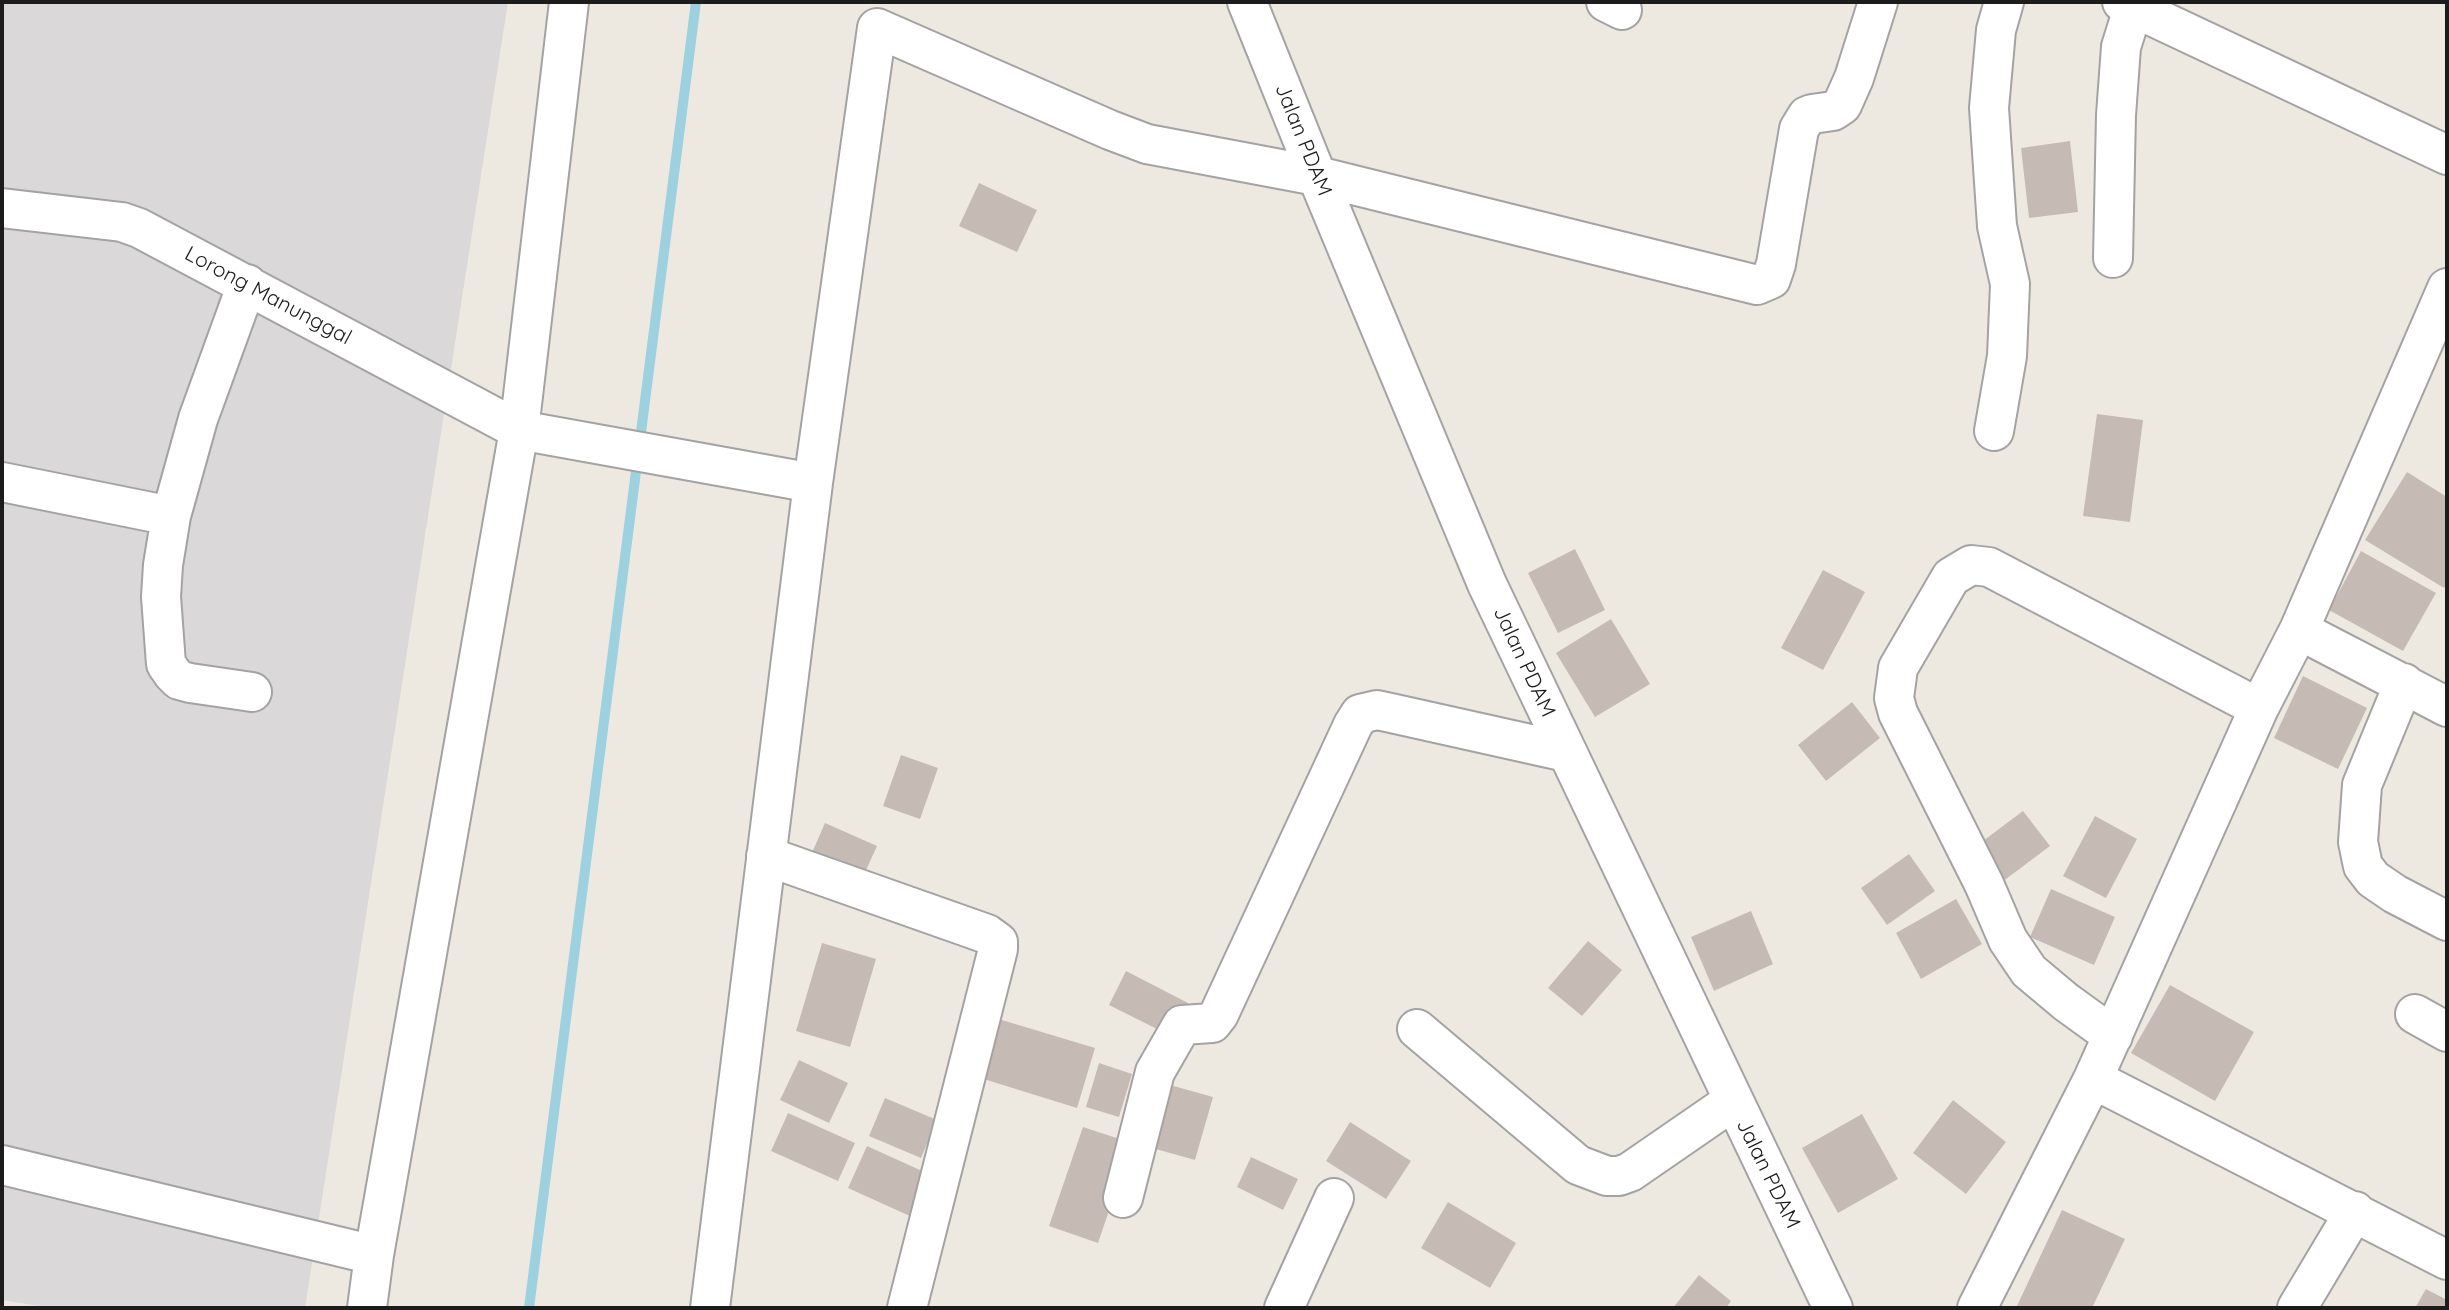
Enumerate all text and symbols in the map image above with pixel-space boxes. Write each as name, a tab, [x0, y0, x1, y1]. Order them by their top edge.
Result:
street label: Jalan PDAM	[1269, 80, 1337, 200]
street label: Lorong Manunggal	[180, 241, 356, 351]
street label: Jalan PDAM	[1488, 603, 1560, 721]
street label: Jalan PDAM	[1731, 1115, 1805, 1233]

